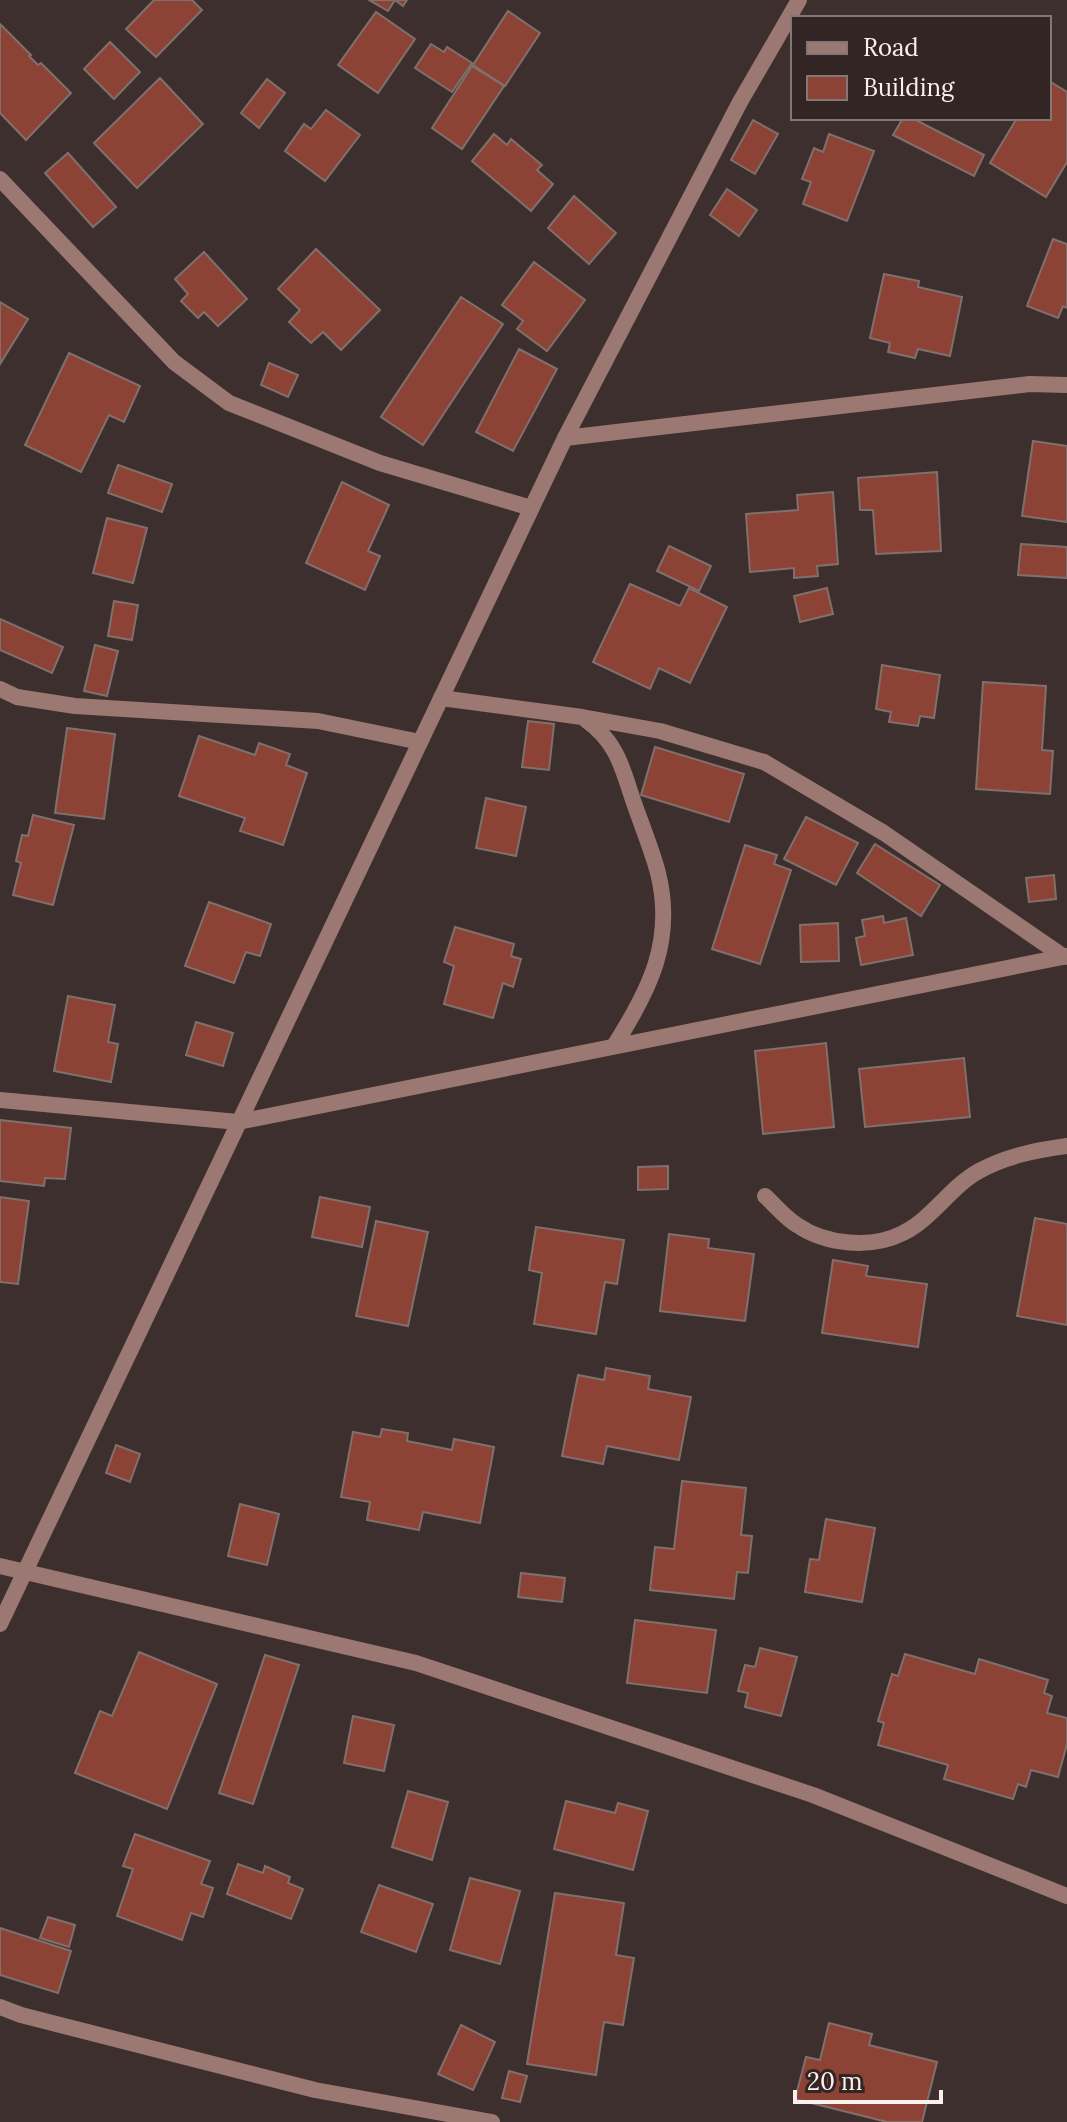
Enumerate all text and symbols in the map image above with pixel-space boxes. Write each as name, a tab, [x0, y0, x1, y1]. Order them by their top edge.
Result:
legend	[791, 16, 1051, 120]
text: Road	[863, 32, 919, 63]
text: Building	[863, 72, 955, 103]
scale bar	[795, 2054, 941, 2104]
text: 20 m	[807, 2066, 863, 2097]

